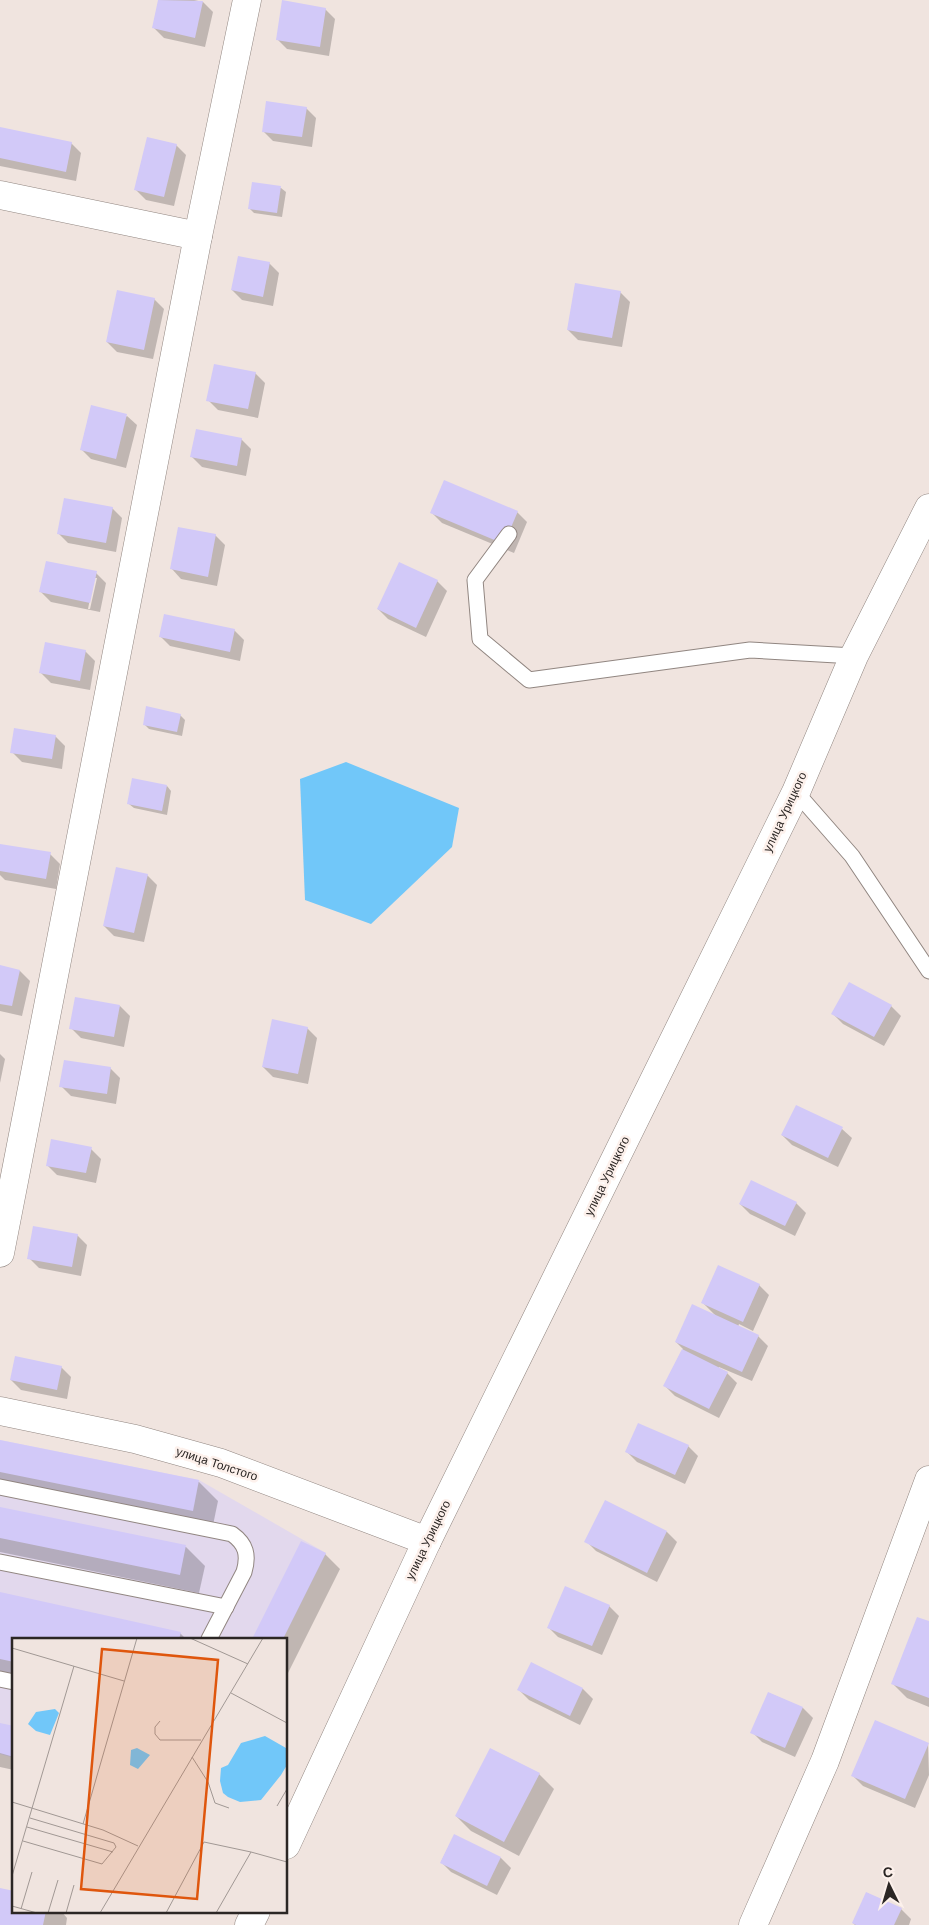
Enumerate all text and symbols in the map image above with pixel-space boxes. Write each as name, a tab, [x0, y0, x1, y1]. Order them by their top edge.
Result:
street label: улица Урицкого	[760, 770, 810, 854]
street label: улица Урицкого	[582, 1134, 632, 1218]
street label: улица Толстого	[174, 1444, 260, 1484]
street label: улица Урицкого	[403, 1498, 453, 1582]
inset map	[12, 1638, 288, 1912]
north arrow	[864, 1860, 914, 1910]
text: С	[882, 1864, 894, 1880]

